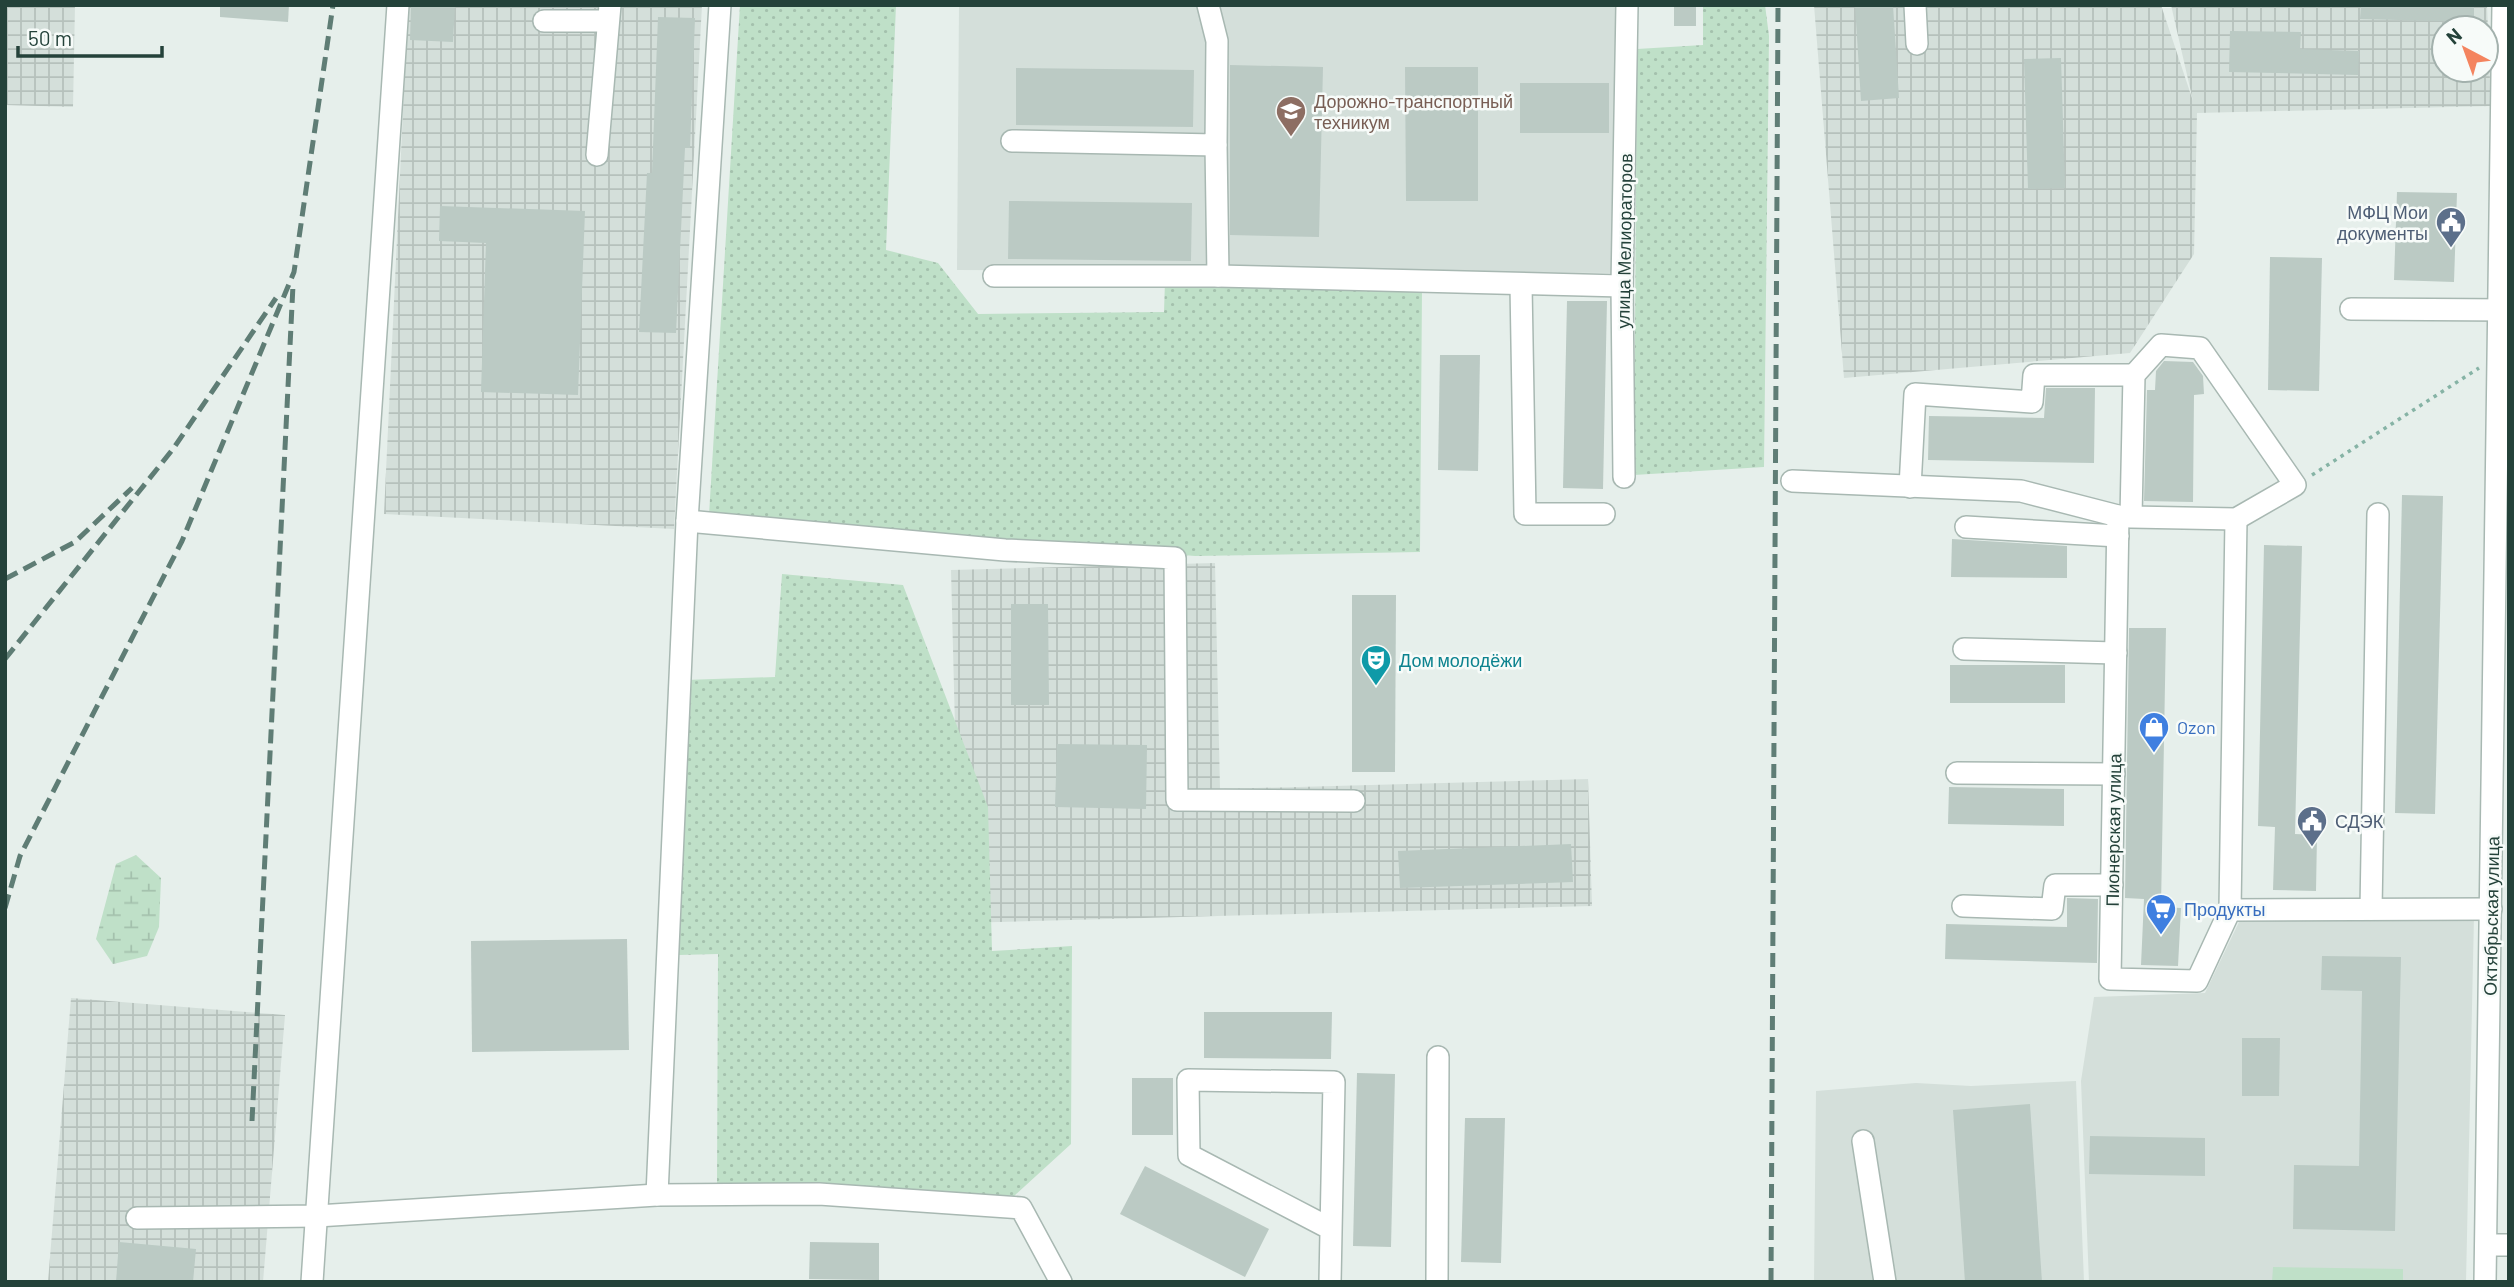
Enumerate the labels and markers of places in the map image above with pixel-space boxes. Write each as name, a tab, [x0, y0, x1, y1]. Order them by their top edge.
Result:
place label: Дорожно-транспортный техникум	[1314, 90, 1513, 133]
school or university icon: Дорожно-транспортный техникум	[1274, 94, 1308, 138]
place label: МФЦ Мои документы	[2337, 201, 2428, 244]
public building icon: МФЦ Мои документы	[2434, 205, 2468, 249]
theatre icon: Дом молодёжи	[1359, 643, 1393, 687]
place label: Дом молодёжи	[1399, 649, 1522, 671]
shop icon: Ozon	[2137, 710, 2171, 754]
place label: Ozon	[2177, 716, 2216, 738]
public building icon: СДЭК	[2295, 804, 2329, 848]
place label: СДЭК	[2335, 810, 2384, 832]
supermarket icon: Продукты	[2144, 892, 2178, 936]
place label: Продукты	[2184, 898, 2265, 920]

